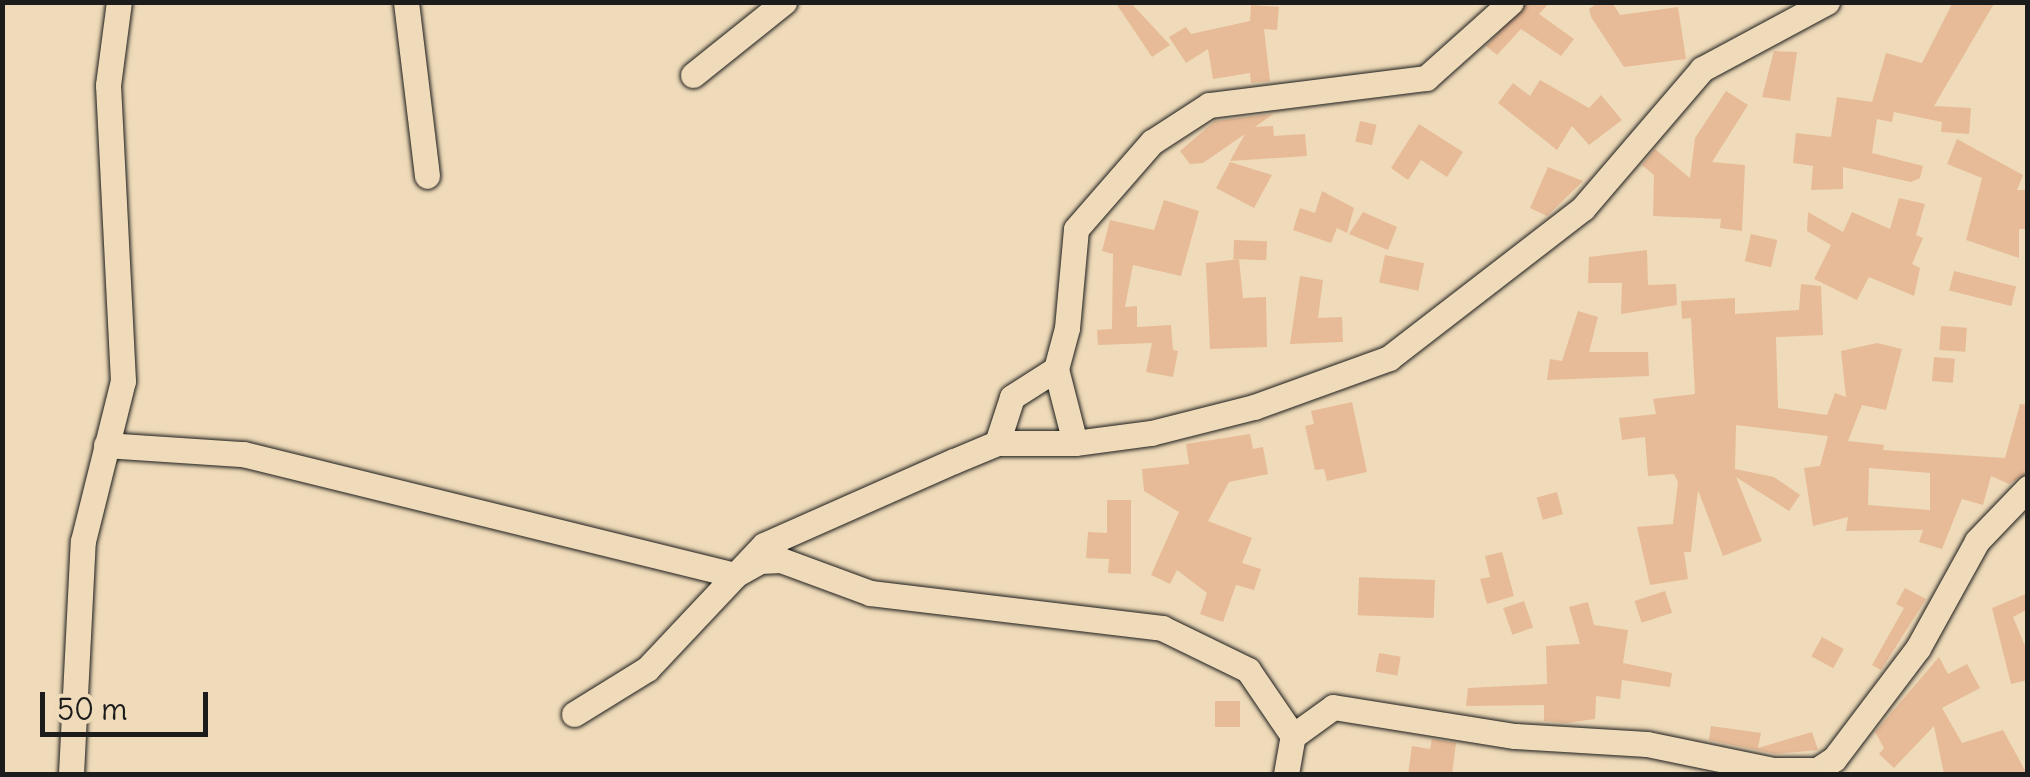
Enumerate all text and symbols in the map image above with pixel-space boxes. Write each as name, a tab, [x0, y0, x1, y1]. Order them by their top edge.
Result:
scale bar	[45, 672, 212, 734]
text: 50 m	[57, 690, 127, 728]

